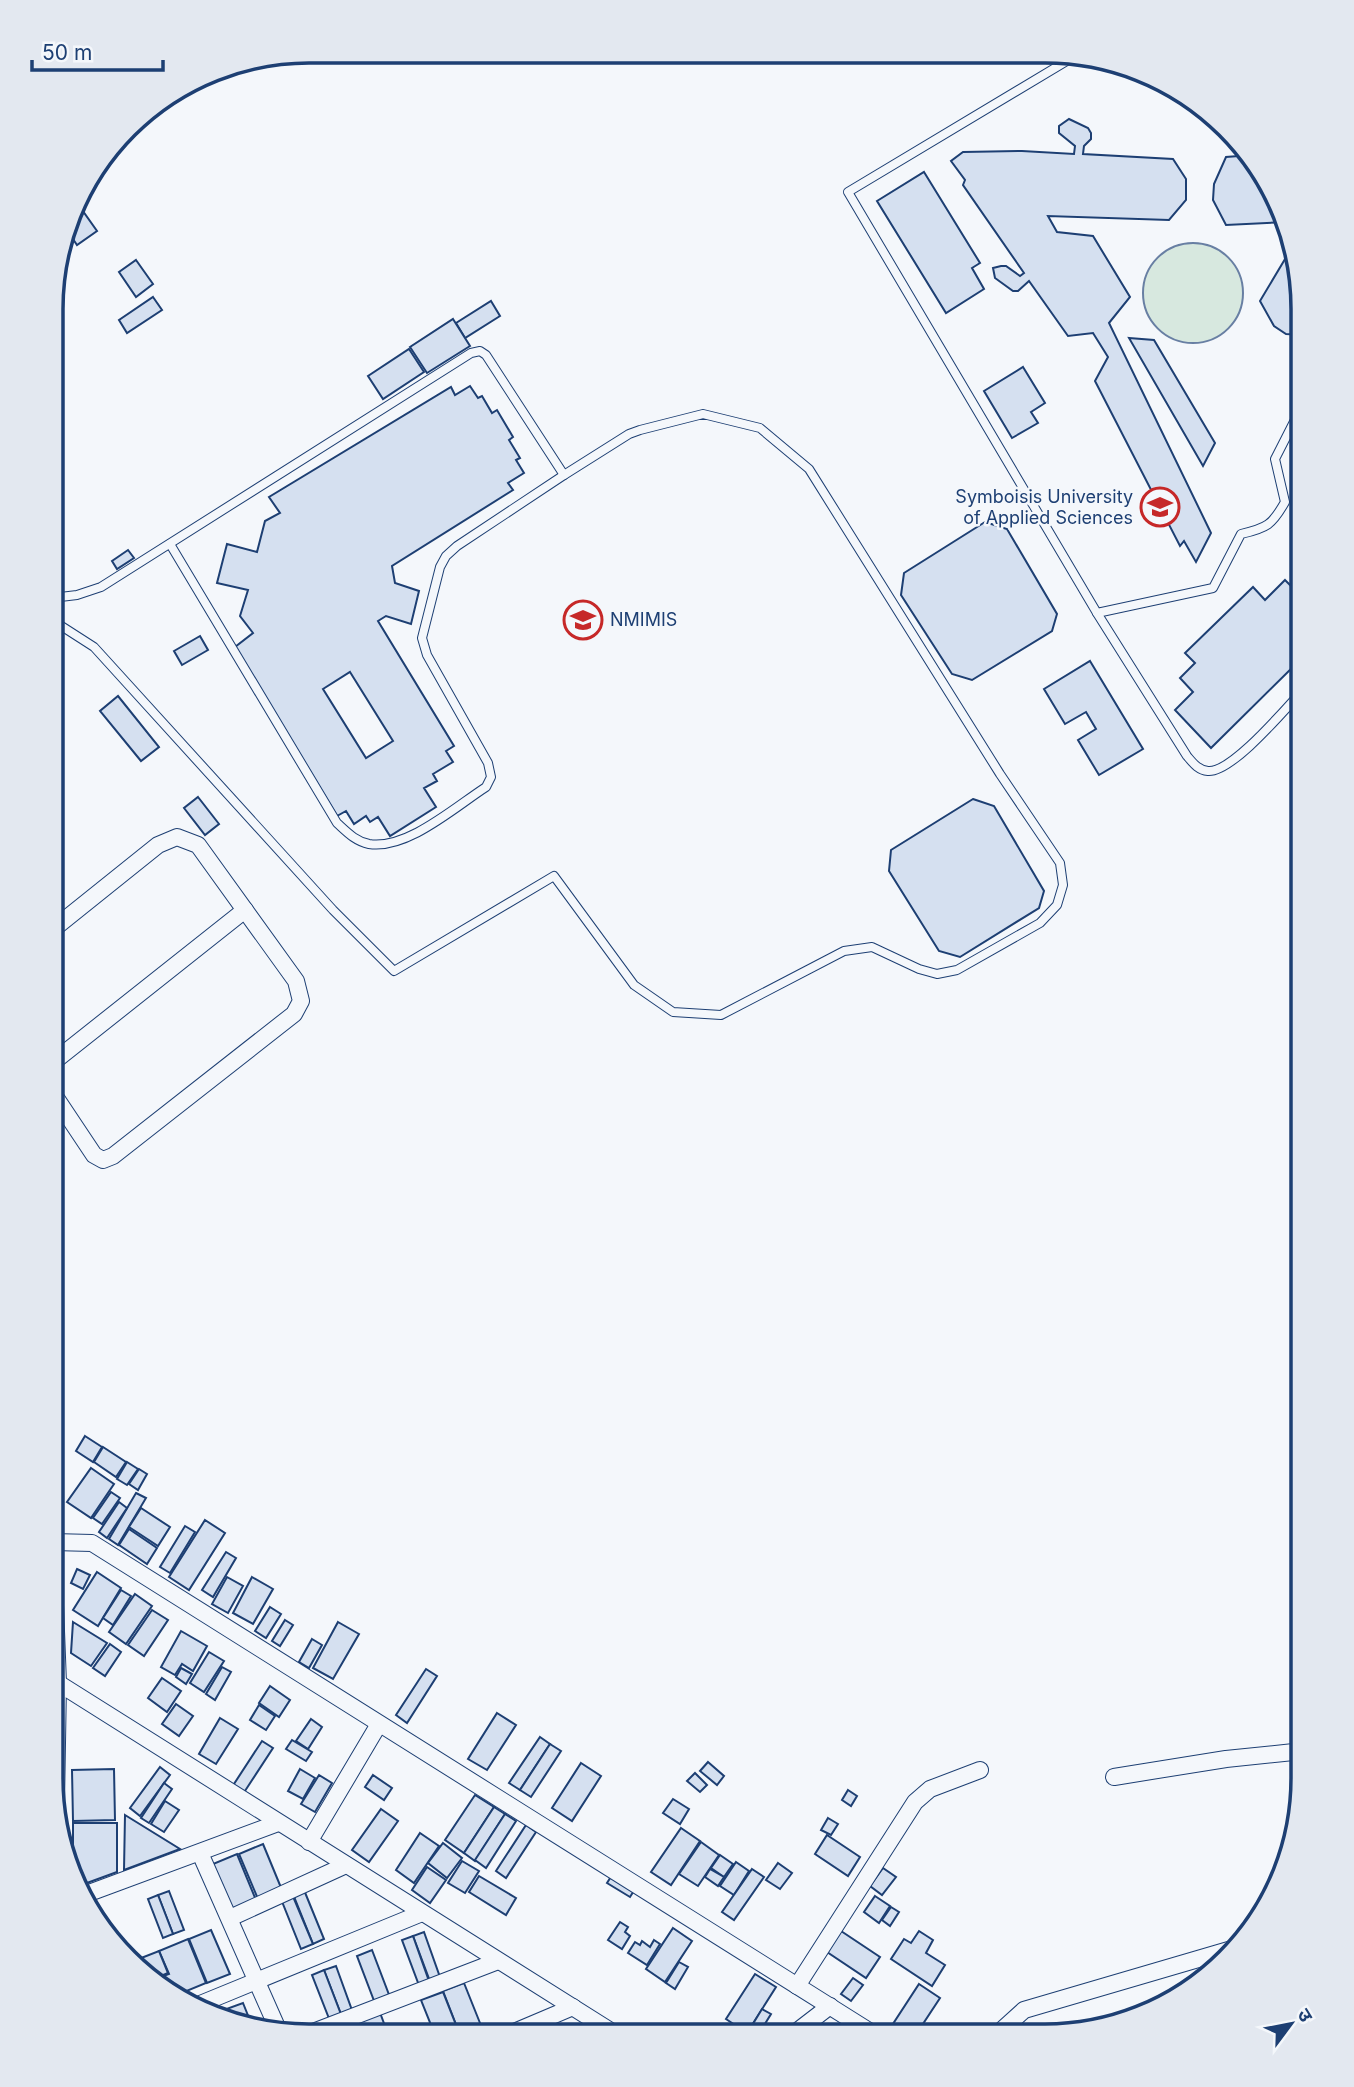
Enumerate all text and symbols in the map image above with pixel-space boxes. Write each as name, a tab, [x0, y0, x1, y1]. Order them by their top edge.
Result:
scale bar	[32, 28, 163, 72]
text: 50 m	[42, 40, 92, 65]
place label: Symboisis University of Applied Sciences	[955, 486, 1133, 528]
school or university icon: Symboisis University of Applied Sciences	[1139, 486, 1181, 528]
school or university icon: NMIMIS	[562, 599, 604, 641]
place label: NMIMIS	[610, 609, 677, 630]
north arrow	[1256, 1989, 1326, 2059]
text: उ	[1292, 2004, 1318, 2027]

